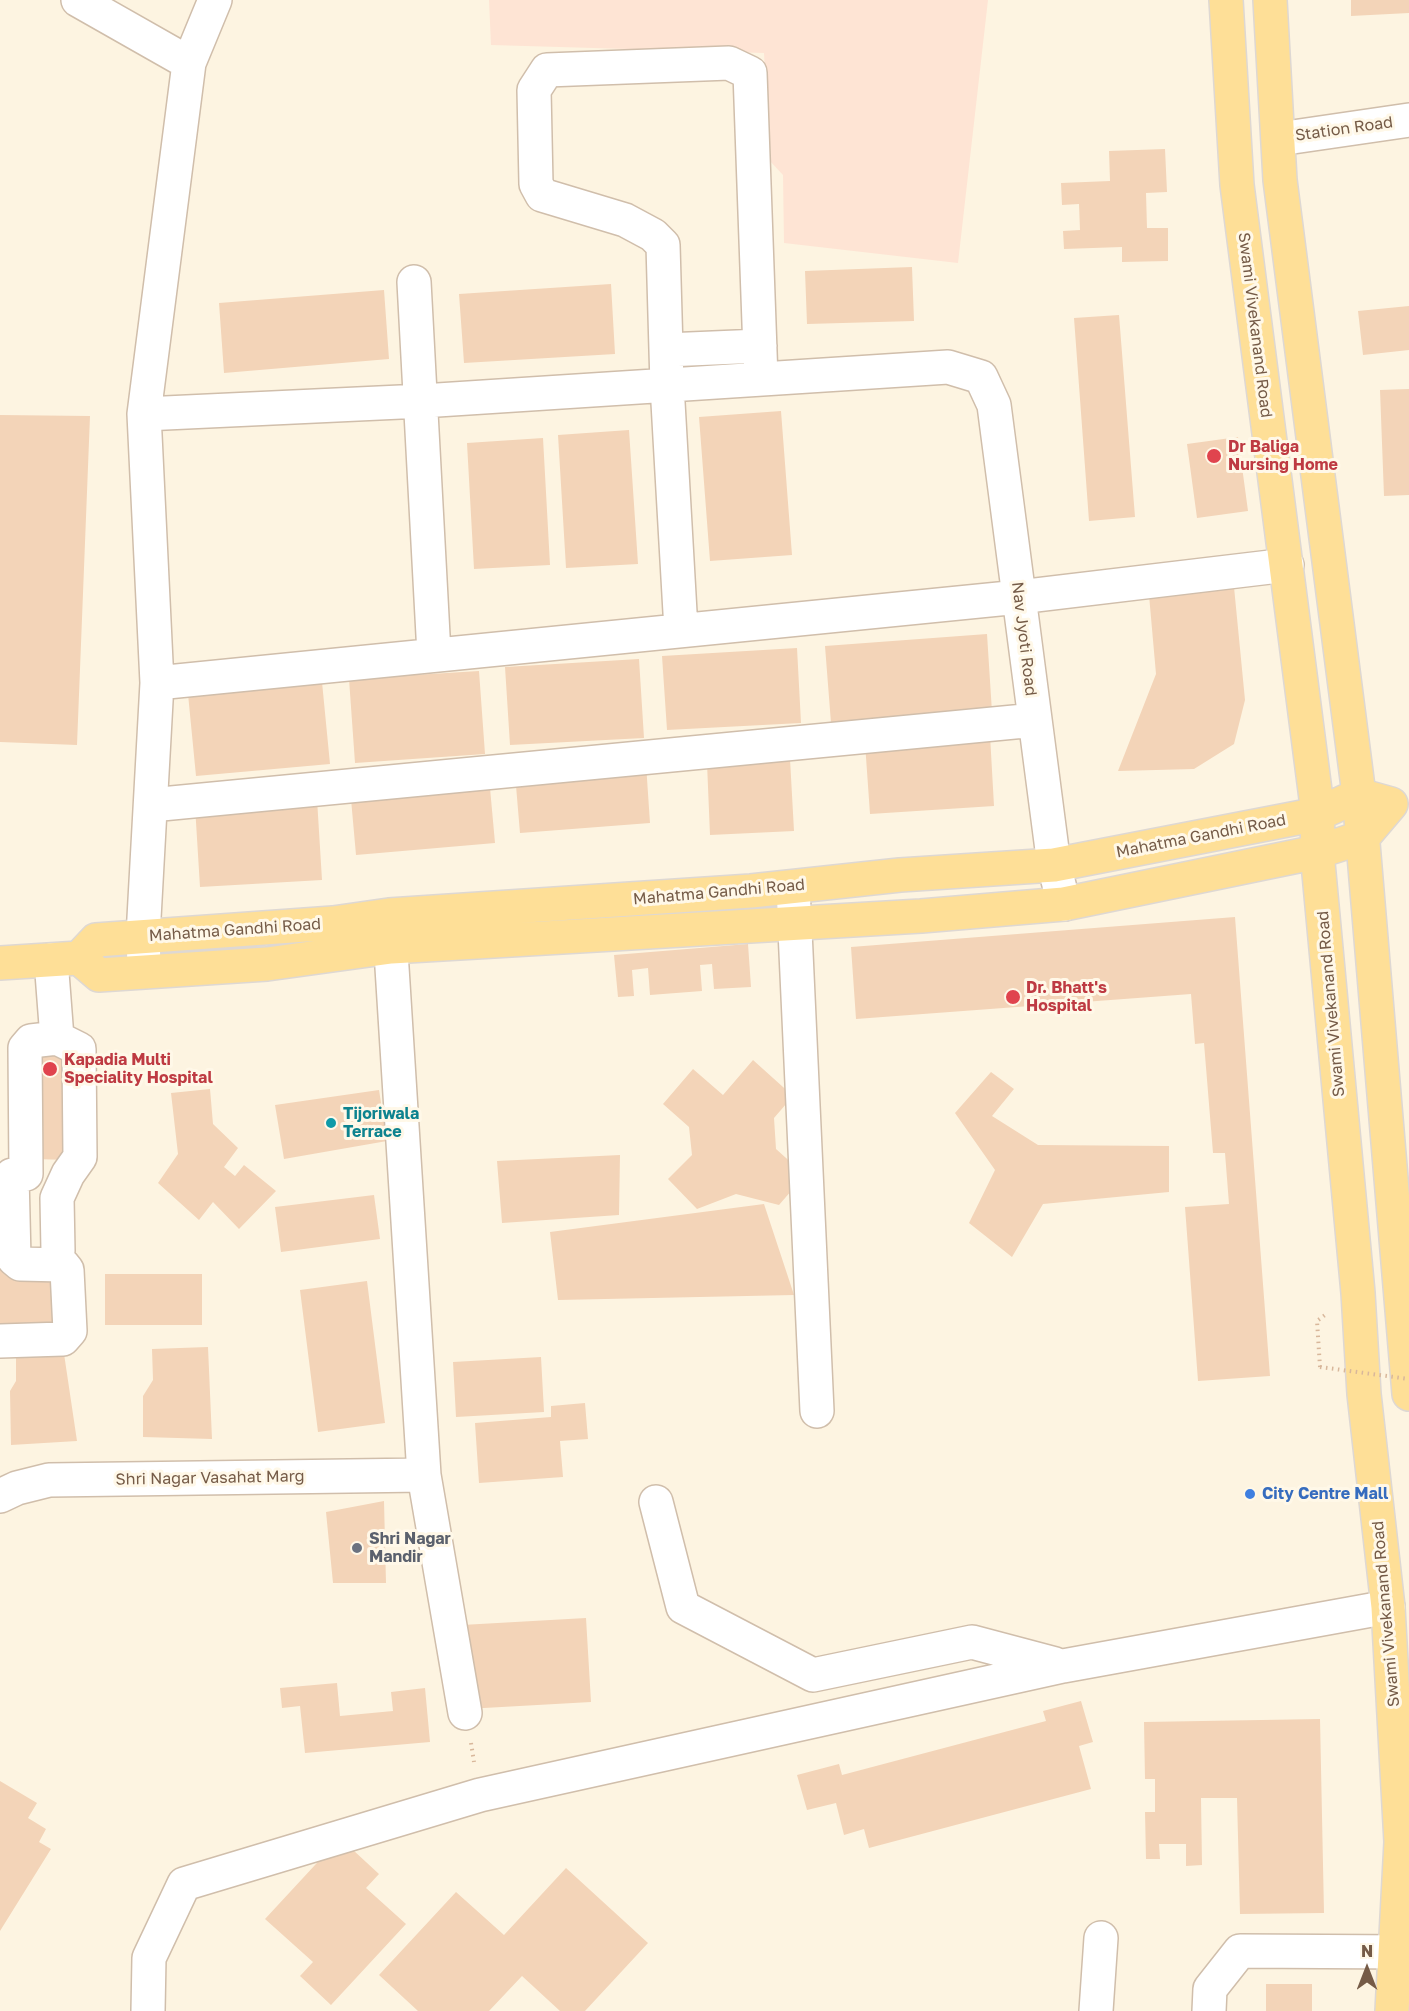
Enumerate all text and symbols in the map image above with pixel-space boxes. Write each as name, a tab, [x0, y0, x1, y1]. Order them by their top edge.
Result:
street label: Station Road	[1294, 113, 1394, 145]
street label: Swami Vivekanand Road	[1234, 231, 1276, 419]
place label: Dr Baliga Nursing Home	[1228, 437, 1338, 475]
marker: Dr Baliga Nursing Home	[1205, 447, 1223, 465]
street label: Nav Jyoti Road	[1007, 581, 1041, 697]
street label: Mahatma Gandhi Road	[1115, 810, 1287, 862]
street label: Mahatma Gandhi Road	[632, 875, 806, 909]
street label: Swami Vivekanand Road	[1313, 910, 1349, 1098]
street label: Mahatma Gandhi Road	[148, 914, 322, 946]
place label: Dr. Bhatt's Hospital	[1026, 978, 1107, 1016]
marker: Dr. Bhatt's Hospital	[1004, 988, 1022, 1006]
place label: Kapadia Multi Speciality Hospital	[64, 1050, 213, 1088]
marker: Kapadia Multi Speciality Hospital	[41, 1060, 59, 1078]
place label: Tijoriwala Terrace	[343, 1104, 419, 1142]
marker: Tijoriwala Terrace	[324, 1116, 338, 1130]
street label: Shri Nagar Vasahat Marg	[115, 1467, 305, 1489]
place label: City Centre Mall	[1262, 1484, 1388, 1504]
marker: City Centre Mall	[1243, 1487, 1257, 1501]
street label: Swami Vivekanand Road	[1368, 1520, 1404, 1708]
place label: Shri Nagar Mandir	[369, 1529, 451, 1567]
marker: Shri Nagar Mandir	[350, 1541, 364, 1555]
north arrow	[1337, 1939, 1397, 1999]
text: N	[1361, 1941, 1373, 1961]

